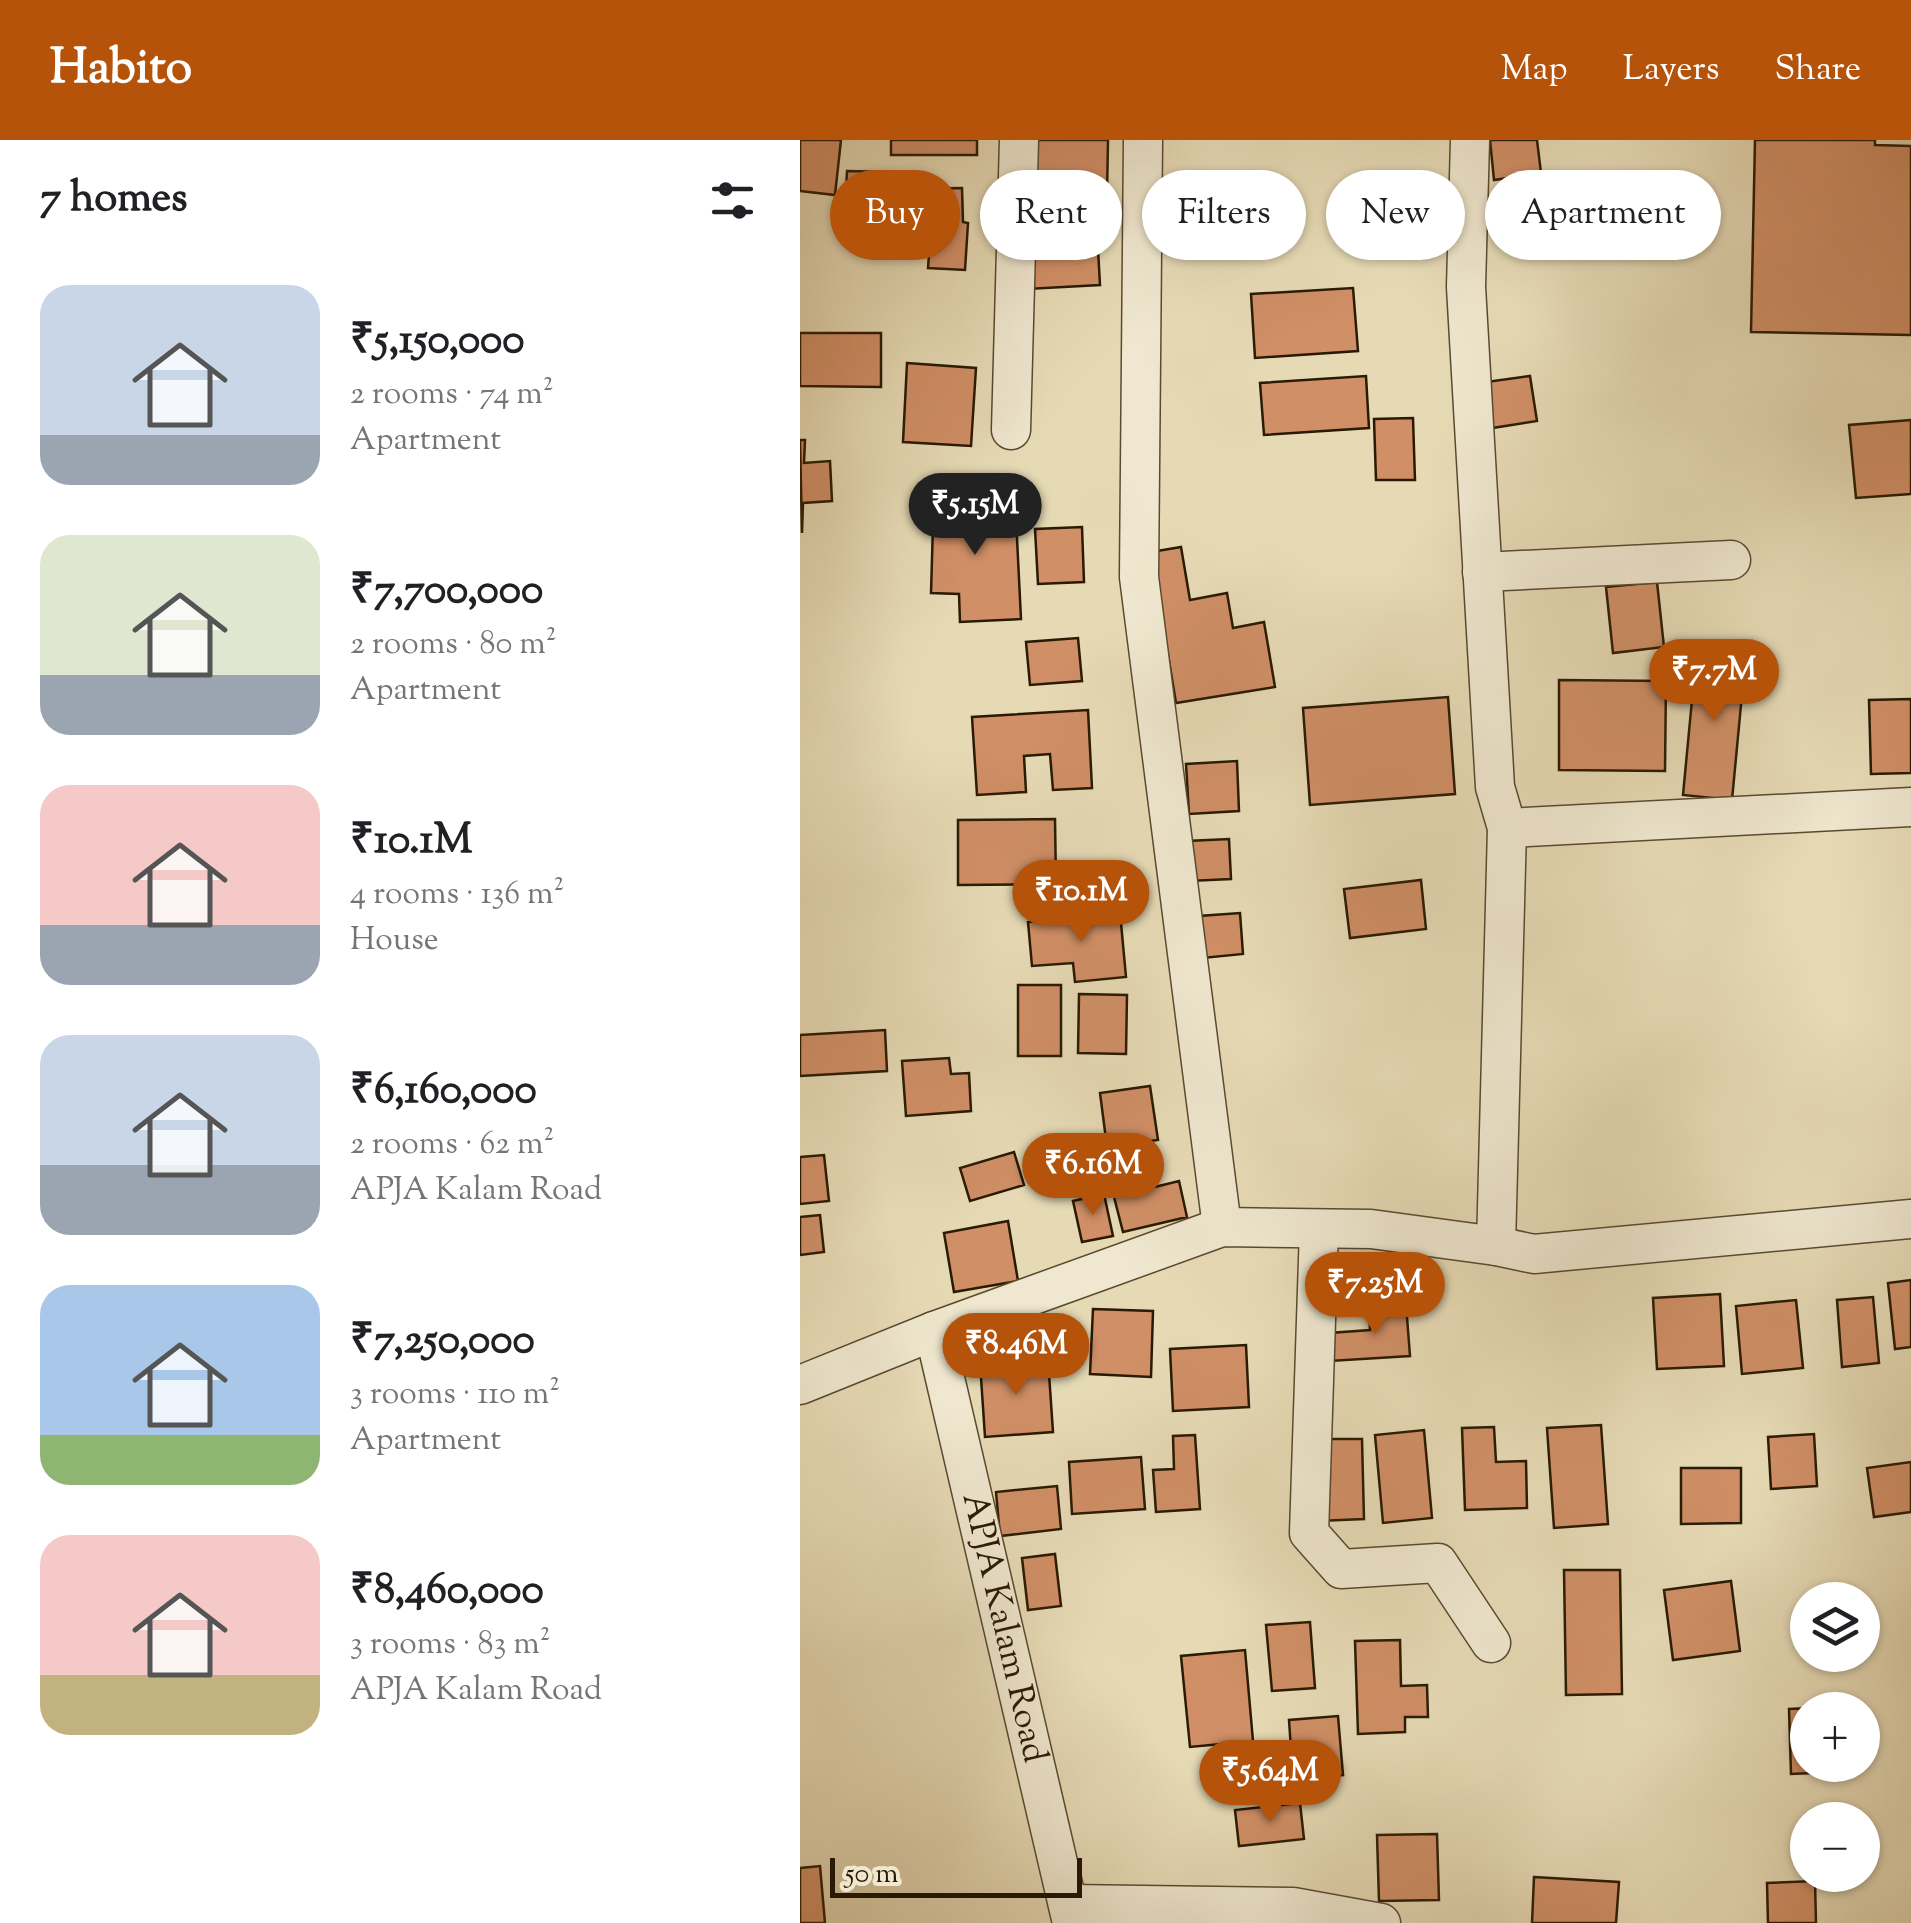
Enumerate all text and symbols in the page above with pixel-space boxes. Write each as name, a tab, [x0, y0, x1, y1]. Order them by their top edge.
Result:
text: Habito	[50, 36, 192, 105]
text: Map	[1500, 45, 1568, 96]
text: Layers	[1623, 45, 1720, 96]
text: Share	[1775, 45, 1861, 96]
text: 7 homes	[40, 170, 188, 230]
chip: Buy	[830, 170, 960, 260]
chip: Rent	[980, 170, 1122, 260]
chip: Filters	[1142, 170, 1306, 260]
chip: New	[1326, 170, 1465, 260]
chip: Apartment	[1485, 170, 1721, 260]
icon: filters	[705, 173, 760, 228]
text: ₹5,150,000	[350, 312, 525, 372]
icon: home	[120, 325, 240, 445]
text: 2 rooms · 74 m²	[350, 372, 554, 418]
text: Apartment	[350, 418, 501, 464]
pin: ₹5.15M	[894, 473, 1056, 558]
text: ₹5.15M	[931, 482, 1019, 528]
text: ₹7,700,000	[350, 562, 543, 622]
icon: home	[120, 575, 240, 695]
text: 2 rooms · 80 m²	[350, 622, 557, 668]
pin: ₹7.7M	[1644, 639, 1784, 724]
text: ₹7.7M	[1671, 648, 1757, 694]
text: Apartment	[350, 668, 501, 714]
text: ₹10.1M	[350, 812, 472, 872]
icon: home	[120, 825, 240, 945]
pin: ₹10.1M	[1000, 860, 1162, 945]
text: ₹10.1M	[1034, 869, 1128, 915]
text: 4 rooms · 136 m²	[350, 872, 564, 918]
text: House	[350, 918, 439, 964]
text: ₹6,160,000	[350, 1062, 537, 1122]
icon: home	[120, 1075, 240, 1195]
text: 2 rooms · 62 m²	[350, 1122, 554, 1168]
pin: ₹6.16M	[1012, 1133, 1174, 1218]
text: ₹6.16M	[1044, 1142, 1142, 1188]
text: APJA Kalam Road	[350, 1168, 602, 1214]
pin: ₹7.25M	[1294, 1252, 1456, 1337]
text: ₹7.25M	[1327, 1261, 1423, 1307]
text: ₹7,250,000	[350, 1312, 535, 1372]
pin: ₹8.46M	[935, 1313, 1097, 1398]
text: ₹8.46M	[964, 1322, 1068, 1368]
icon: home	[120, 1325, 240, 1445]
text: 3 rooms · 110 m²	[350, 1372, 560, 1418]
text: Apartment	[350, 1418, 501, 1464]
street label: APJA Kalam Road	[947, 1488, 1059, 1768]
text: ₹8,460,000	[350, 1562, 544, 1622]
icon: home	[120, 1575, 240, 1695]
map controls	[1790, 1582, 1880, 1892]
button: layers	[1790, 1582, 1880, 1672]
text: 3 rooms · 83 m²	[350, 1622, 550, 1668]
text: APJA Kalam Road	[350, 1668, 602, 1714]
button: +	[1790, 1692, 1880, 1782]
pin: ₹5.64M	[1189, 1740, 1351, 1825]
text: ₹5.64M	[1221, 1749, 1319, 1795]
button: −	[1790, 1802, 1880, 1892]
scale bar	[830, 1853, 1082, 1898]
text: 50 m	[845, 1855, 899, 1895]

